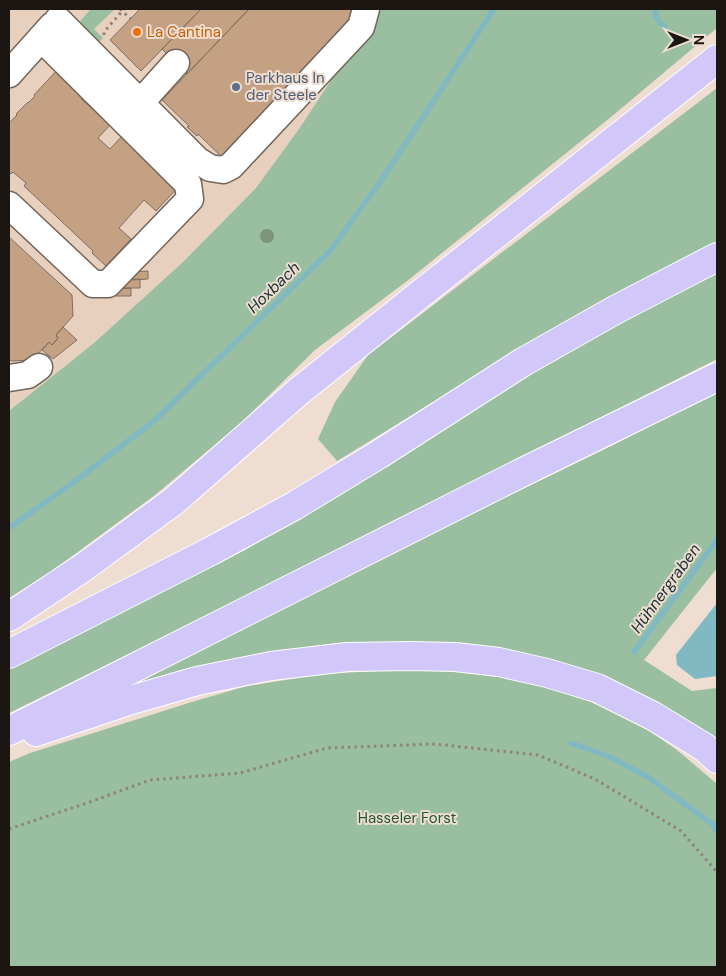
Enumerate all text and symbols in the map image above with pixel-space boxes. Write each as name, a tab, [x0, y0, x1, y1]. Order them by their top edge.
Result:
north arrow	[661, 15, 711, 65]
place label: La Cantina	[147, 22, 221, 42]
marker: La Cantina	[131, 26, 143, 38]
text: N	[690, 35, 708, 45]
place label: Parkhaus In der Steele	[246, 68, 325, 105]
marker: Parkhaus In der Steele	[230, 81, 242, 93]
water label: Hoxbach	[243, 257, 304, 318]
water label: Hühnergraben	[626, 539, 705, 637]
park label: Hasseler Forst	[358, 808, 456, 828]

